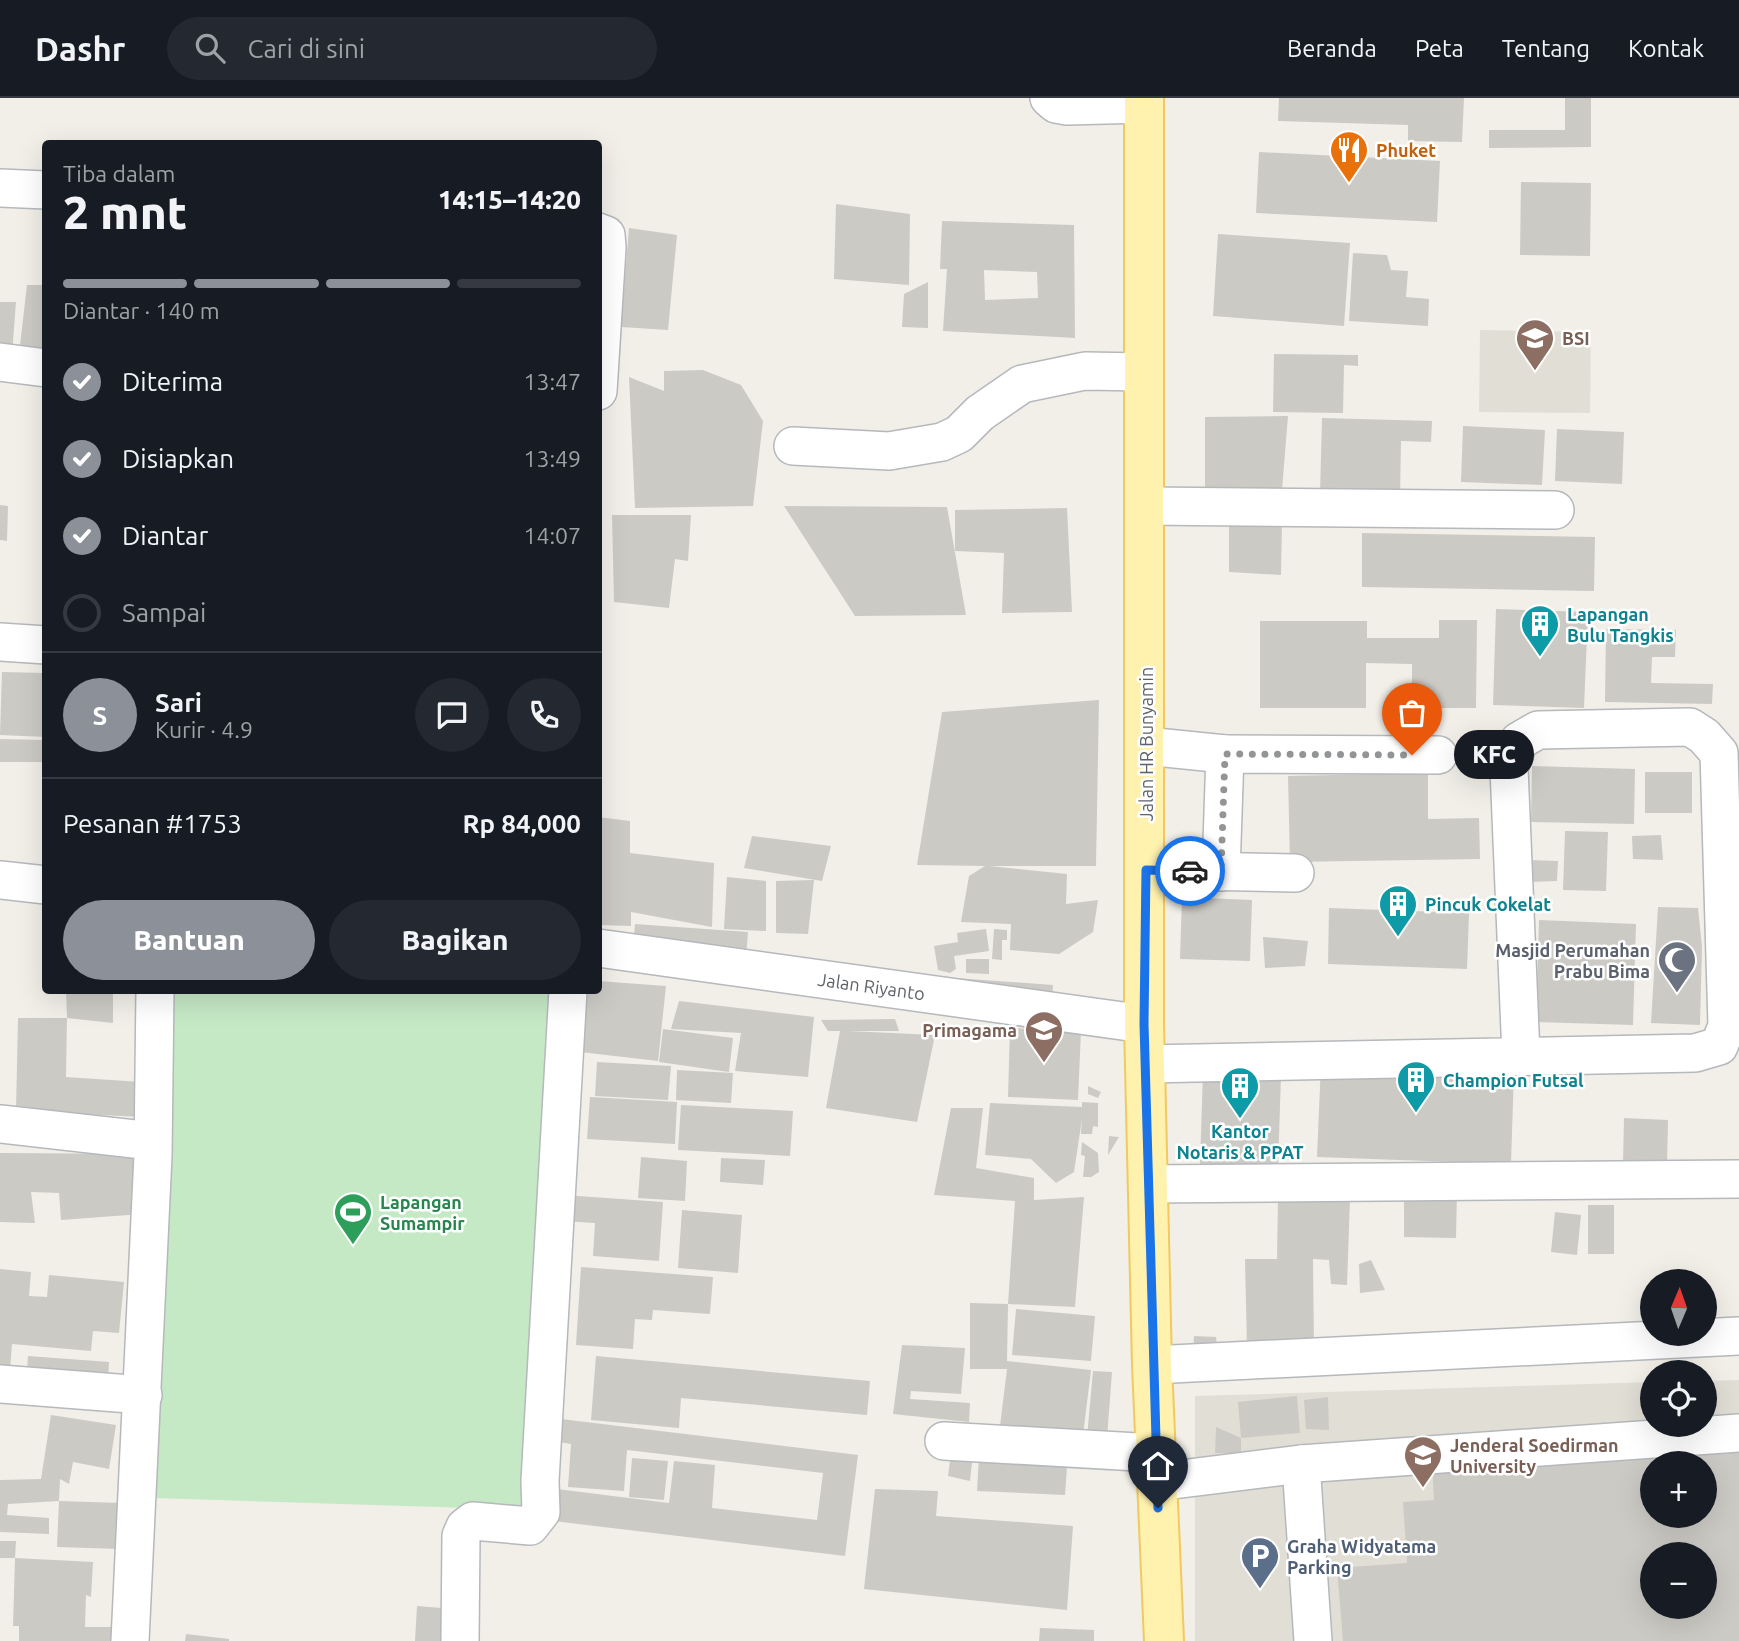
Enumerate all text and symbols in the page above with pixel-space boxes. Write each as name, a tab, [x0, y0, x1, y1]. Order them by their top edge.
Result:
search box	[167, 17, 657, 80]
icon: search	[191, 29, 229, 67]
text: Dashr	[35, 30, 125, 67]
text: Cari di sini	[247, 34, 365, 63]
text: Beranda	[1287, 35, 1377, 62]
text: Peta	[1415, 35, 1464, 62]
text: Tentang	[1502, 35, 1590, 62]
text: Kontak	[1628, 35, 1704, 62]
restaurant icon: Phuket	[1328, 129, 1370, 184]
place label: Phuket	[1376, 140, 1436, 160]
text: Tiba dalam	[63, 161, 175, 186]
text: 14:15–14:20	[438, 185, 581, 214]
text: 2 mnt	[63, 186, 187, 238]
text: Diantar · 140 m	[63, 298, 220, 323]
school or university icon: BSI	[1514, 317, 1556, 372]
place label: BSI	[1562, 328, 1590, 348]
icon: check	[63, 363, 101, 401]
text: Diterima	[122, 367, 223, 396]
text: 13:47	[523, 369, 581, 394]
icon: check	[63, 440, 101, 478]
text: Disiapkan	[122, 444, 234, 473]
text: 13:49	[523, 446, 581, 471]
icon: check	[63, 517, 101, 555]
text: Diantar	[122, 521, 208, 550]
text: 14:07	[523, 523, 581, 548]
text: Sampai	[122, 598, 206, 627]
building icon: Lapangan Bulu Tangkis	[1519, 603, 1561, 658]
place label: Lapangan Bulu Tangkis	[1567, 604, 1674, 645]
street label: Jalan HR Bunyamin	[1136, 667, 1156, 821]
button: chat	[415, 678, 489, 752]
button: phone	[507, 678, 581, 752]
pin	[1382, 683, 1442, 755]
text: Sari	[155, 688, 202, 717]
icon: bag	[1393, 694, 1431, 732]
text: S	[93, 701, 107, 730]
text: Kurir · 4.9	[155, 717, 253, 742]
callout: KFC	[1454, 730, 1534, 780]
text: KFC	[1472, 742, 1516, 767]
text: Pesanan #1753	[63, 809, 242, 838]
text: Rp 84,000	[462, 809, 581, 838]
courier	[1155, 836, 1225, 906]
icon: car	[1171, 852, 1209, 890]
building icon: Pincuk Cokelat	[1377, 883, 1419, 938]
place label: Pincuk Cokelat	[1425, 894, 1551, 914]
button: Bantuan	[63, 900, 315, 980]
button: Bagikan	[329, 900, 581, 980]
mosque icon: Masjid Perumahan Prabu Bima	[1656, 939, 1698, 994]
place label: Masjid Perumahan Prabu Bima	[1495, 940, 1650, 981]
street label: Jalan Riyanto	[817, 969, 926, 1003]
school or university icon: Primagama	[1023, 1009, 1065, 1064]
place label: Primagama	[922, 1020, 1017, 1040]
building icon: Champion Futsal	[1395, 1059, 1437, 1114]
building icon: Kantor Notaris & PPAT	[1219, 1065, 1261, 1120]
place label: Champion Futsal	[1443, 1070, 1584, 1090]
place label: Kantor Notaris & PPAT	[1176, 1121, 1304, 1162]
sports icon: Lapangan Sumampir	[332, 1191, 374, 1246]
place label: Lapangan Sumampir	[380, 1192, 465, 1233]
north arrow	[1640, 1269, 1717, 1346]
map controls	[1640, 1269, 1717, 1619]
button: locate	[1640, 1360, 1717, 1437]
school or university icon: Jenderal Soedirman University	[1402, 1434, 1444, 1489]
place label: Jenderal Soedirman University	[1450, 1435, 1619, 1476]
pin	[1128, 1436, 1188, 1508]
icon: home	[1139, 1447, 1177, 1485]
button: +	[1640, 1451, 1717, 1528]
parking icon: Graha Widyatama Parking	[1239, 1535, 1281, 1590]
place label: Graha Widyatama Parking	[1287, 1536, 1436, 1577]
button: −	[1640, 1542, 1717, 1619]

